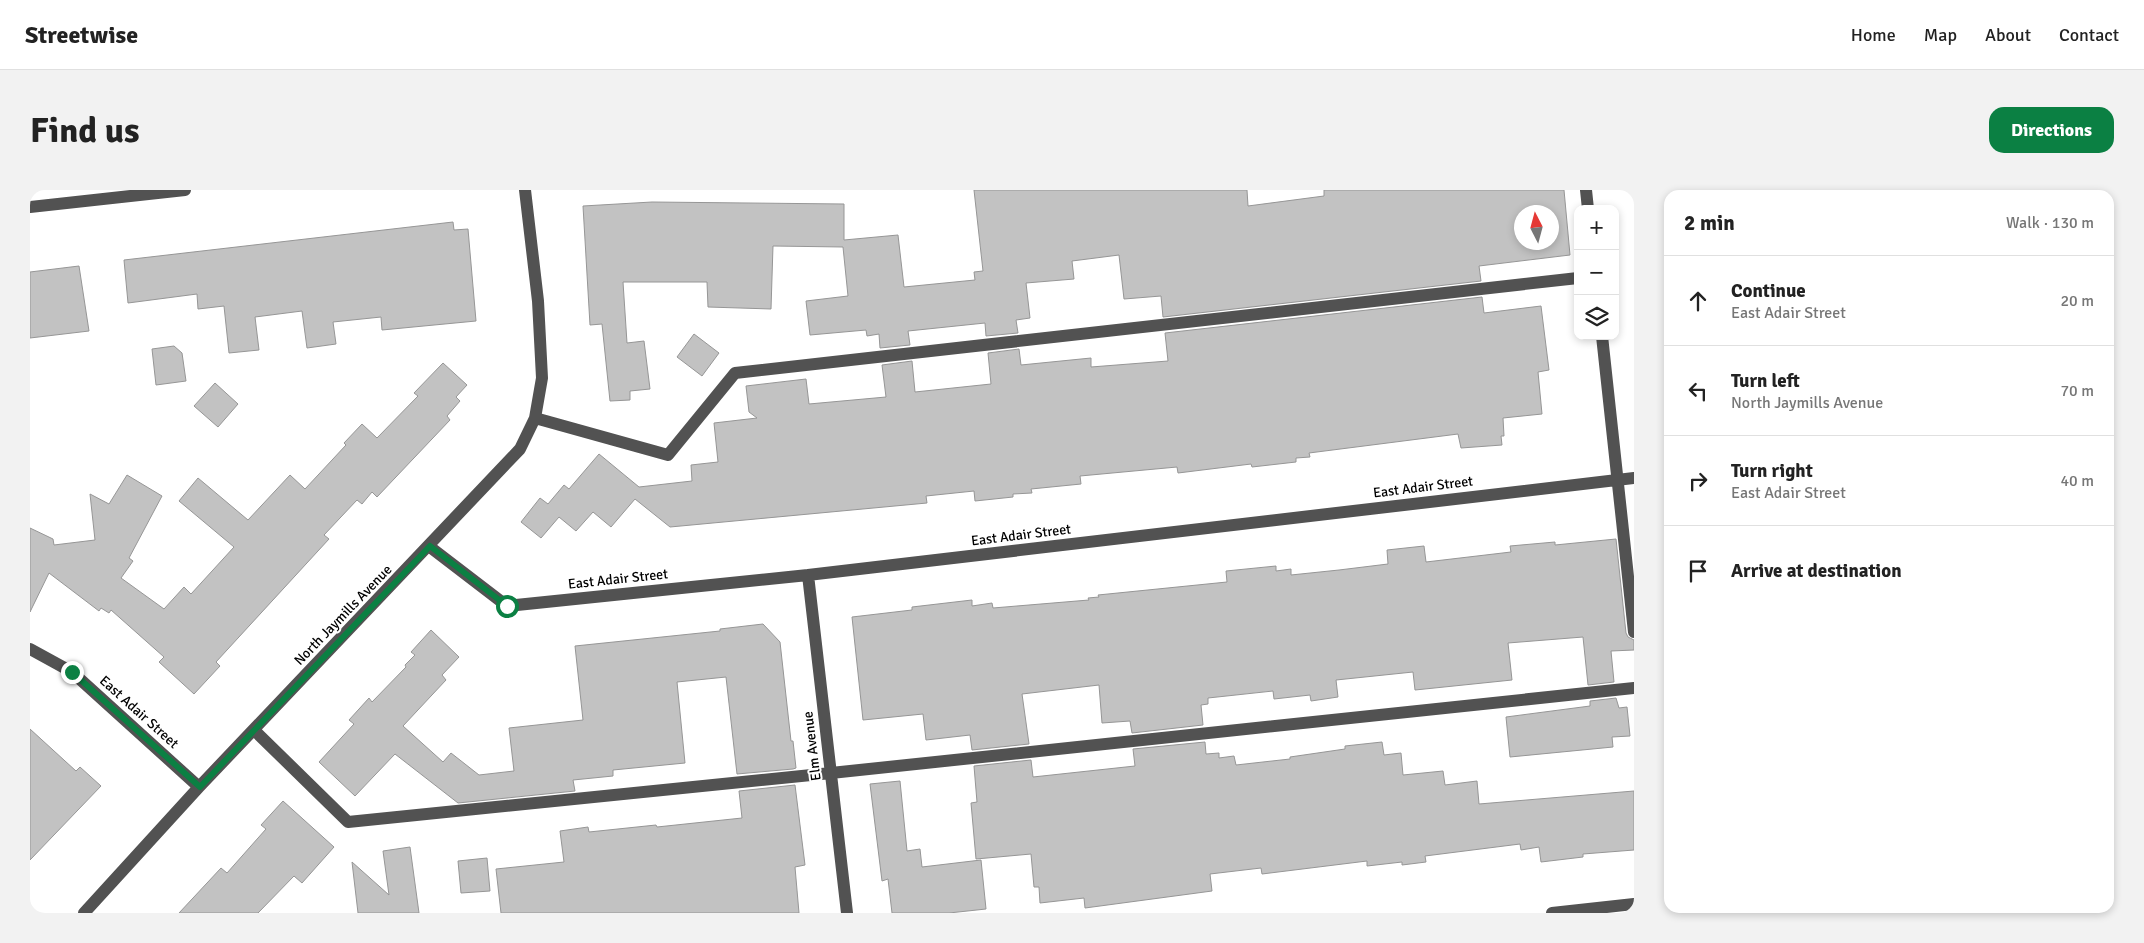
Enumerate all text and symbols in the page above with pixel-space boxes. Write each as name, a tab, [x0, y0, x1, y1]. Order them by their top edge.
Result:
text: Streetwise	[25, 20, 138, 50]
text: Home	[1851, 24, 1896, 46]
text: Map	[1924, 24, 1957, 46]
text: About	[1985, 24, 2031, 46]
text: Contact	[2059, 24, 2119, 46]
button: Directions	[1989, 107, 2114, 153]
text: Find us	[30, 109, 140, 152]
north arrow	[1514, 205, 1559, 250]
map controls	[1574, 205, 1619, 340]
button: +	[1574, 205, 1619, 250]
text: 2 min	[1684, 210, 1735, 236]
text: Walk · 130 m	[2006, 213, 2094, 233]
button: −	[1574, 250, 1619, 295]
text: Continue	[1731, 279, 1806, 303]
icon: ahead	[1684, 287, 1712, 315]
text: 20 m	[2060, 291, 2094, 311]
button: layers	[1574, 295, 1619, 340]
text: East Adair Street	[1731, 303, 1846, 323]
text: Turn left	[1731, 369, 1800, 393]
icon: left	[1684, 377, 1712, 405]
text: 70 m	[2060, 381, 2094, 401]
text: North Jaymills Avenue	[1731, 393, 1883, 413]
text: Turn right	[1731, 459, 1813, 483]
icon: right	[1684, 467, 1712, 495]
text: 40 m	[2060, 471, 2094, 491]
street label: East Adair Street	[1372, 472, 1474, 502]
text: East Adair Street	[1731, 483, 1846, 503]
street label: East Adair Street	[970, 520, 1072, 550]
icon: arrive	[1684, 557, 1712, 585]
text: Arrive at destination	[1731, 559, 1902, 583]
street label: North Jaymills Avenue	[291, 561, 395, 669]
street label: East Adair Street	[567, 565, 669, 593]
route start	[496, 595, 519, 618]
route end	[61, 661, 84, 684]
street label: East Adair Street	[96, 672, 182, 752]
street label: Elm Avenue	[799, 710, 825, 782]

